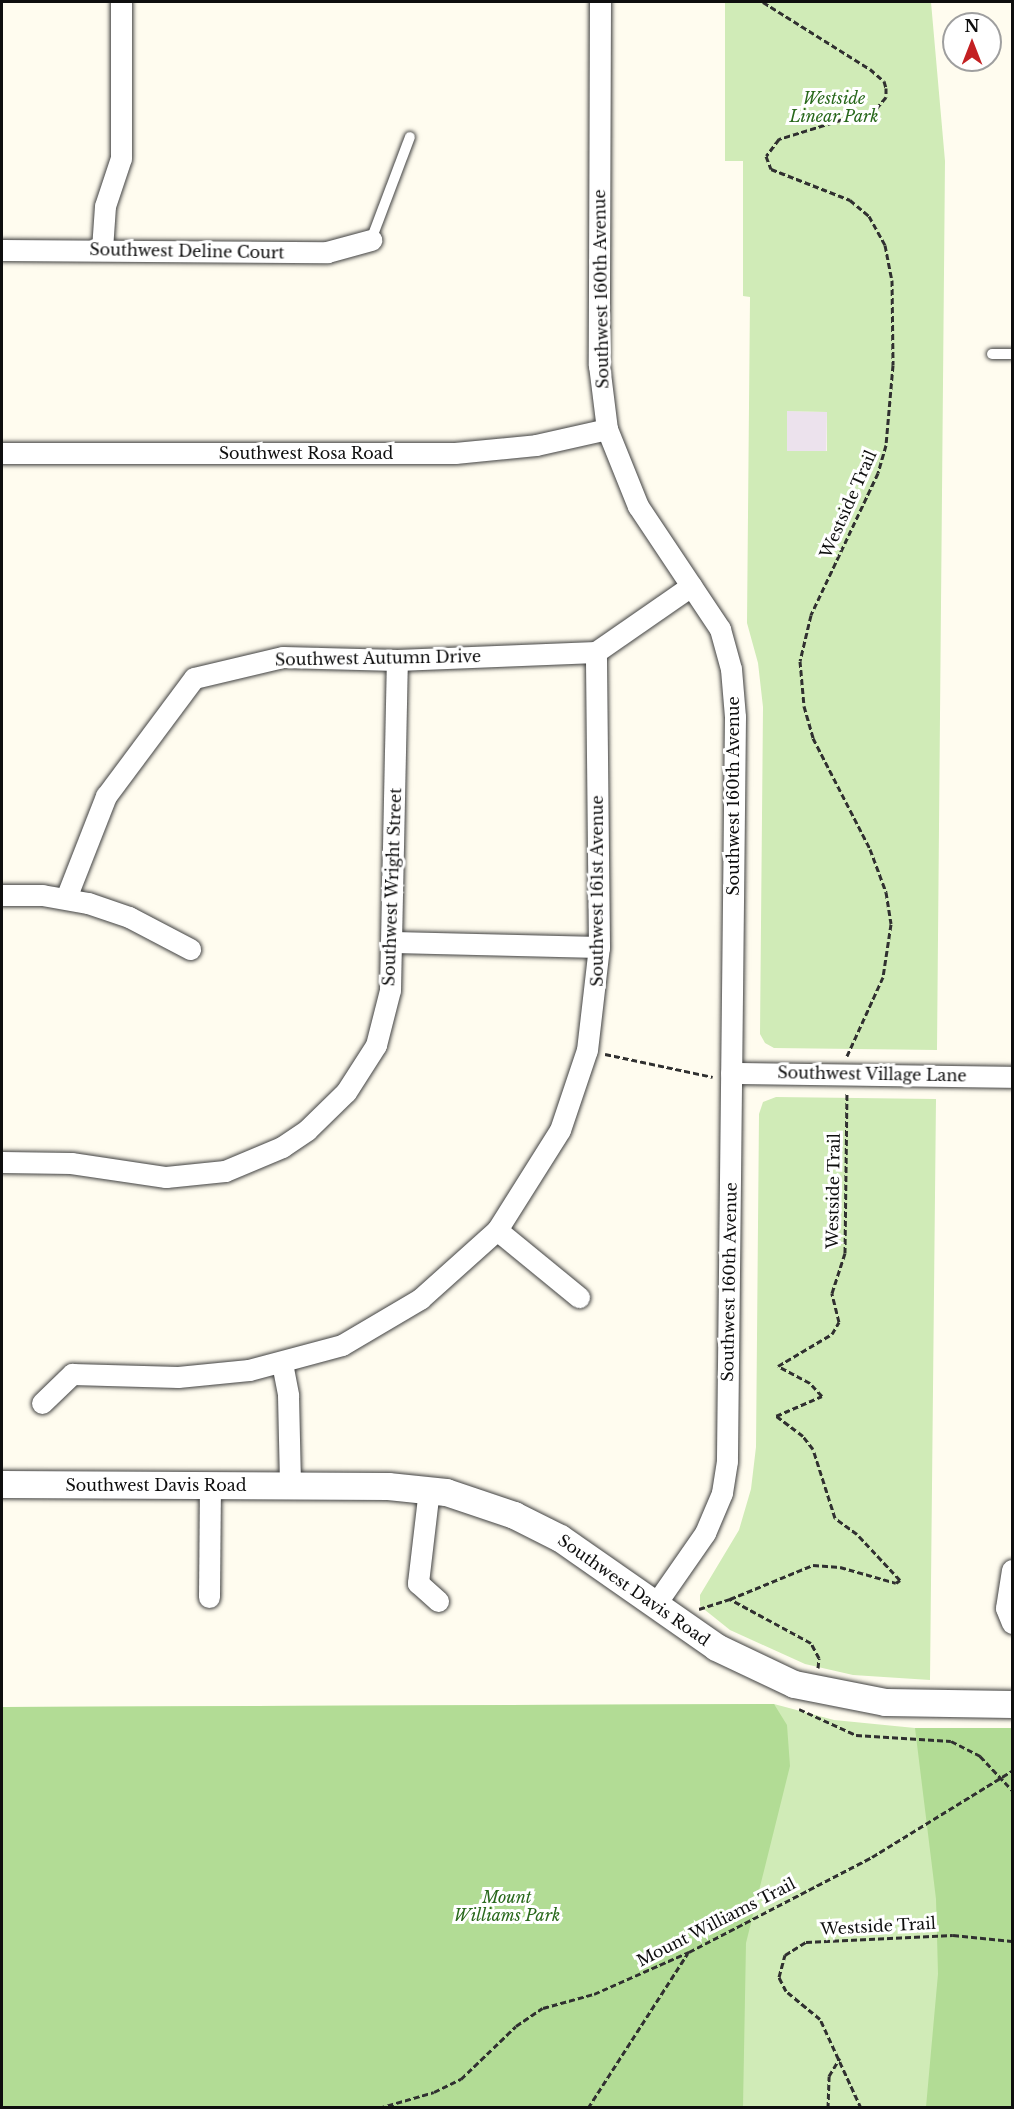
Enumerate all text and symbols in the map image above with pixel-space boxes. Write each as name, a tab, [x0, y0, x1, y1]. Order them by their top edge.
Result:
north arrow	[942, 12, 1002, 72]
text: N	[964, 16, 980, 36]
park label: Westside Linear Park	[789, 88, 879, 126]
street label: Southwest 160th Avenue	[590, 189, 612, 389]
street label: Southwest Deline Court	[89, 240, 285, 262]
street label: Southwest Rosa Road	[219, 443, 393, 463]
street label: Westside Trail	[816, 447, 880, 561]
street label: Southwest Autumn Drive	[274, 647, 482, 669]
street label: Southwest 160th Avenue	[723, 696, 743, 896]
street label: Southwest Wright Street	[379, 787, 405, 987]
street label: Southwest 161st Avenue	[587, 795, 607, 987]
street label: Southwest Village Lane	[777, 1063, 967, 1085]
street label: Westside Trail	[822, 1133, 844, 1249]
street label: Southwest 160th Avenue	[718, 1182, 740, 1382]
street label: Southwest Davis Road	[66, 1475, 246, 1495]
street label: Southwest Davis Road	[554, 1530, 714, 1650]
street label: Mount Williams Trail	[633, 1873, 799, 1971]
park label: Mount Williams Park	[454, 1887, 560, 1925]
street label: Westside Trail	[819, 1913, 937, 1939]

